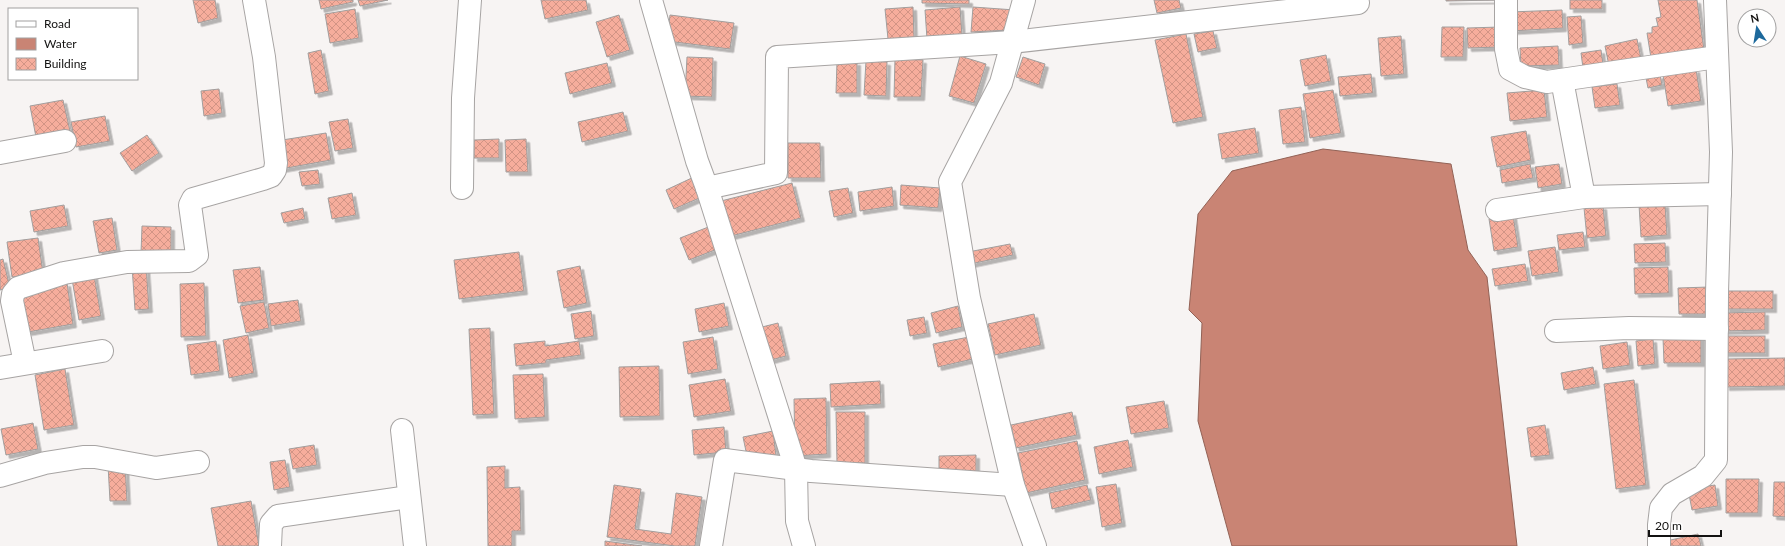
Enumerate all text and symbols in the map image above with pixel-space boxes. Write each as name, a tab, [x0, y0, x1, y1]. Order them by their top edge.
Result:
legend	[8, 8, 138, 80]
north arrow	[1737, 8, 1777, 48]
text: N	[1749, 10, 1760, 25]
text: Road	[44, 16, 71, 31]
text: Water	[44, 36, 77, 51]
text: Building	[44, 56, 87, 71]
scale bar	[1649, 512, 1721, 538]
text: 20 m	[1655, 518, 1682, 533]

